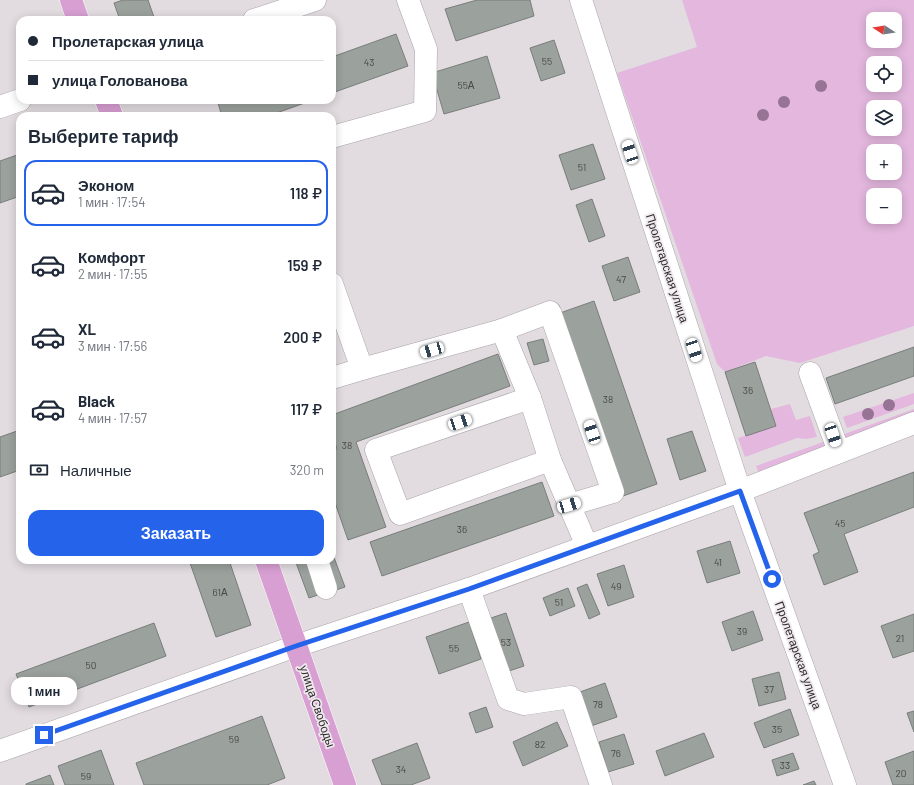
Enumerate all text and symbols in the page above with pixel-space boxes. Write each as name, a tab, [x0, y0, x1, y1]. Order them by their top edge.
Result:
north arrow	[866, 12, 902, 48]
map controls	[866, 12, 902, 224]
text: Пролетарская улица	[52, 32, 204, 50]
house number: 55	[542, 55, 552, 67]
house number: 43	[364, 56, 374, 68]
button: locate	[866, 56, 902, 92]
text: улица Голованова	[52, 71, 188, 89]
house number: 55А	[458, 79, 475, 91]
button: layers	[866, 100, 902, 136]
text: Выберите тариф	[28, 125, 179, 147]
car	[621, 139, 639, 165]
button: +	[866, 144, 902, 180]
house number: 51	[578, 161, 586, 173]
icon: car	[30, 175, 66, 211]
text: Эконом	[78, 176, 134, 194]
text: 118 ₽	[290, 184, 322, 202]
button: −	[866, 188, 902, 224]
text: 1 мин · 17:54	[78, 194, 145, 210]
street label: Пролетарская улица	[643, 212, 692, 325]
icon: car	[30, 247, 66, 283]
text: Комфорт	[78, 248, 145, 266]
text: 159 ₽	[287, 256, 322, 274]
text: 2 мин · 17:55	[78, 266, 147, 282]
house number: 47	[616, 273, 626, 285]
icon: car	[30, 319, 66, 355]
text: XL	[78, 320, 96, 338]
text: 200 ₽	[283, 328, 322, 346]
car	[685, 337, 703, 363]
text: 3 мин · 17:56	[78, 338, 147, 354]
car	[419, 341, 445, 359]
house number: 36	[743, 384, 753, 396]
icon: car	[30, 391, 66, 427]
text: Black	[78, 392, 115, 410]
house number: 38	[603, 393, 613, 405]
text: 117 ₽	[290, 400, 322, 418]
text: 4 мин · 17:57	[78, 410, 147, 426]
car	[447, 412, 473, 432]
car	[582, 419, 602, 445]
car	[823, 422, 843, 448]
house number: 38	[342, 439, 352, 451]
icon: cash	[28, 459, 50, 481]
text: Наличные	[60, 461, 132, 479]
text: 320 m	[290, 462, 324, 478]
car	[556, 496, 582, 514]
button: Заказать	[28, 510, 324, 556]
house number: 45	[835, 517, 845, 529]
house number: 36	[457, 523, 467, 535]
house number: 41	[714, 556, 722, 568]
route start	[763, 570, 781, 588]
house number: 49	[611, 580, 621, 592]
house number: 61А	[212, 586, 228, 598]
house number: 51	[555, 596, 563, 608]
street label: Пролетарская улица	[772, 599, 825, 711]
house number: 39	[737, 625, 747, 637]
house number: 21	[896, 632, 904, 644]
house number: 53	[501, 636, 511, 648]
house number: 55	[449, 642, 459, 654]
house number: 50	[86, 659, 96, 671]
street label: улица Свободы	[296, 663, 339, 749]
callout: 1 мин	[11, 677, 77, 705]
text: 1 мин	[28, 683, 60, 699]
house number: 37	[764, 683, 774, 695]
house number: 78	[593, 698, 603, 710]
house number: 35	[772, 723, 782, 735]
route end	[35, 726, 53, 744]
house number: 59	[229, 733, 239, 745]
house number: 82	[535, 738, 545, 750]
house number: 76	[611, 747, 621, 759]
house number: 33	[780, 759, 790, 771]
house number: 34	[396, 763, 406, 775]
house number: 20	[895, 767, 907, 779]
house number: 59	[81, 770, 91, 782]

